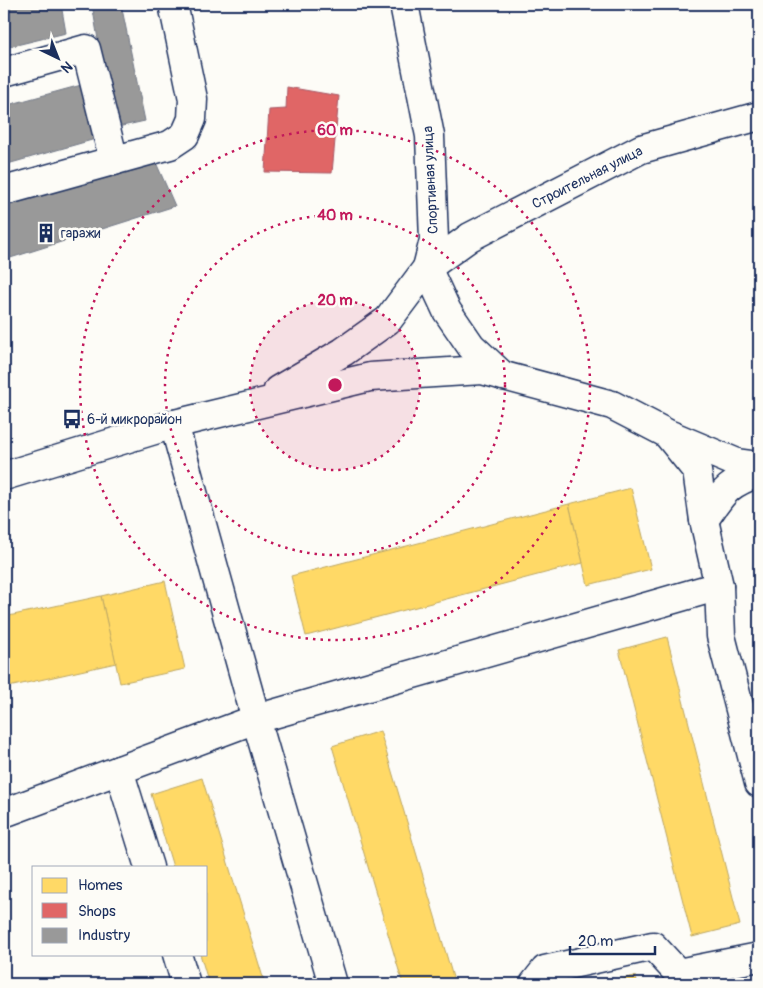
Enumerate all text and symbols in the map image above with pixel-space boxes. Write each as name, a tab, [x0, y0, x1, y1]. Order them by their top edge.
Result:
north arrow	[32, 32, 82, 82]
text: N	[57, 58, 76, 77]
text: 60 m	[317, 121, 353, 140]
street label: Спортивная улица	[419, 126, 442, 234]
street label: Строительная улица	[529, 142, 645, 213]
text: 40 m	[317, 206, 353, 225]
building icon: гаражи	[35, 222, 57, 244]
place label: гаражи	[61, 225, 101, 242]
text: 20 m	[317, 291, 353, 310]
centre of rings	[326, 376, 344, 394]
bus stop icon: 6-й микрорайон	[61, 408, 83, 430]
place label: 6-й микрорайон	[87, 411, 182, 428]
legend	[32, 866, 208, 956]
text: Homes	[78, 876, 123, 895]
text: Shops	[78, 902, 116, 921]
scale bar	[570, 923, 656, 955]
text: Industry	[78, 926, 131, 945]
text: 20 m	[578, 932, 613, 951]

